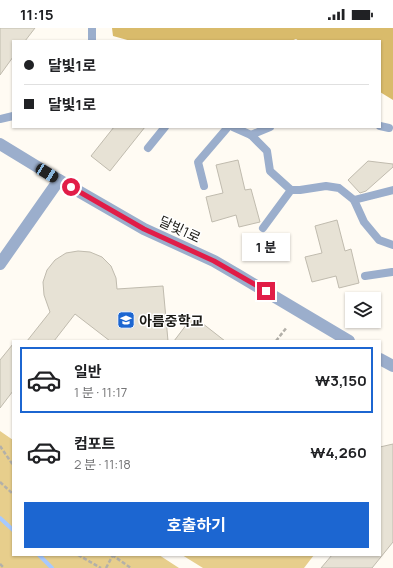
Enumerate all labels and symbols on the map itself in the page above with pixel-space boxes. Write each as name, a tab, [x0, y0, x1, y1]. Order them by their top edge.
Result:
car	[34, 162, 60, 184]
route start	[62, 178, 80, 196]
street label: 달빛1로	[156, 211, 204, 247]
callout: 1 분	[242, 233, 290, 261]
route end	[257, 282, 275, 300]
school or university icon: 아름중학교	[116, 310, 136, 330]
place label: 아름중학교	[139, 311, 204, 330]

